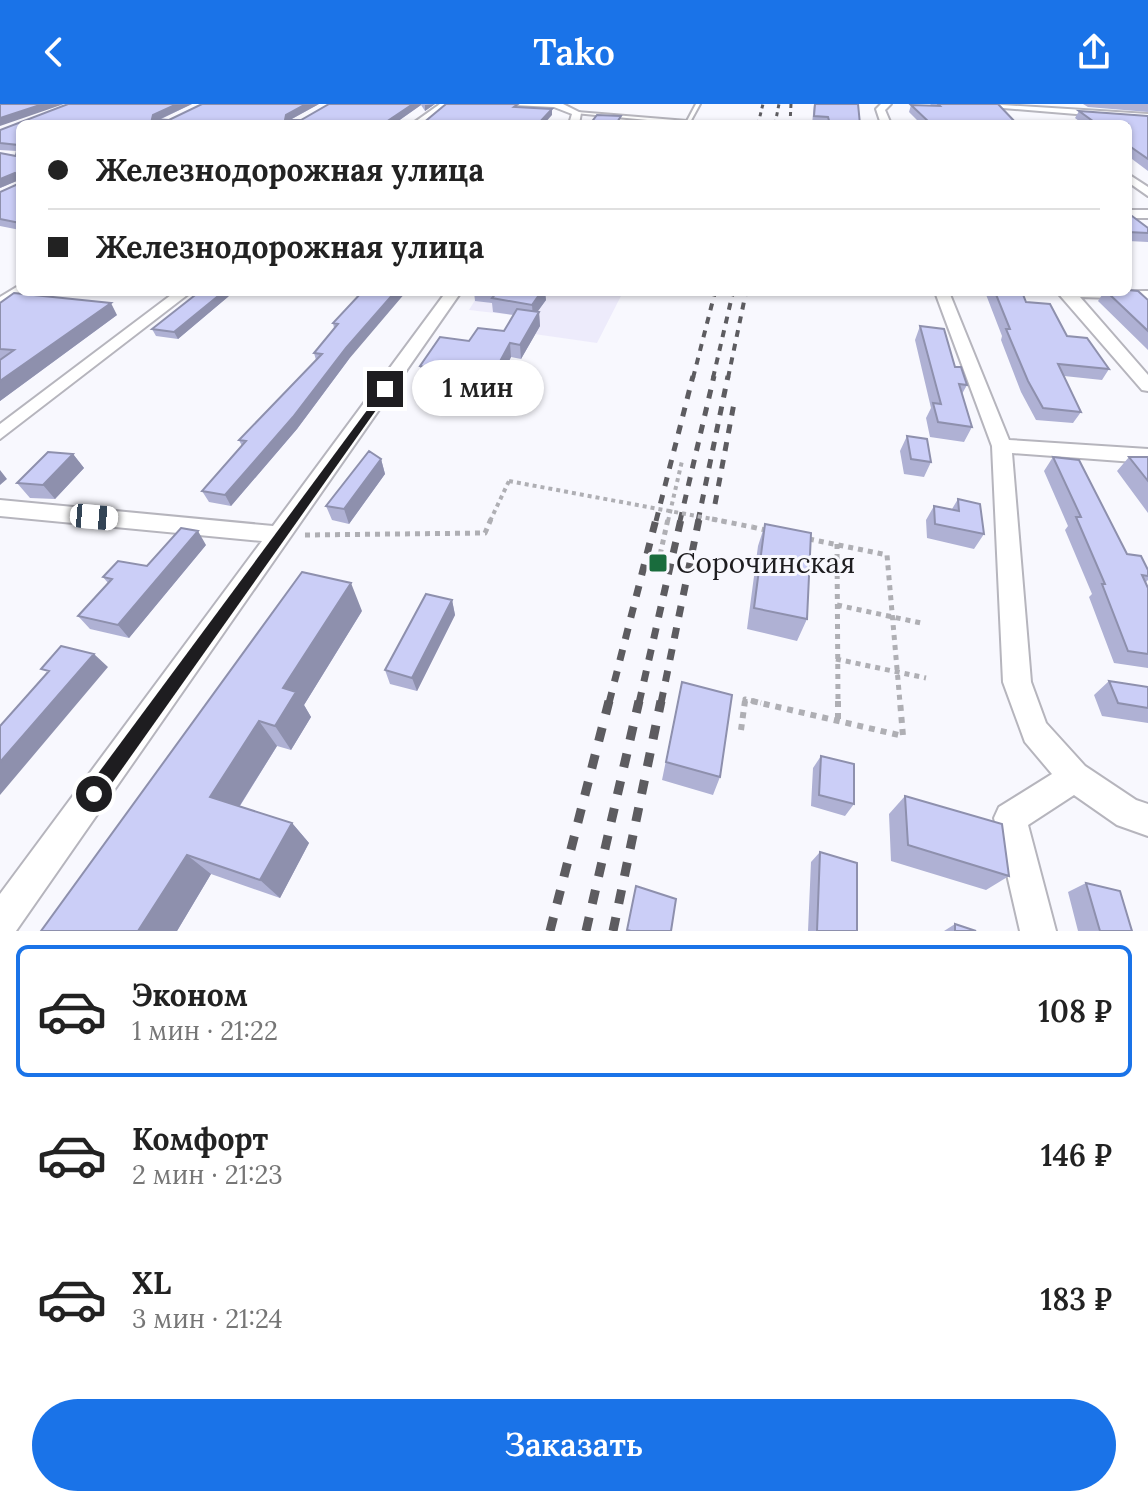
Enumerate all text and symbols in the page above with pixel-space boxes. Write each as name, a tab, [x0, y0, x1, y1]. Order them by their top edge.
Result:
text: Tako	[533, 29, 615, 75]
icon: back	[32, 30, 76, 74]
icon: share	[1072, 30, 1116, 74]
text: Железнодорожная улица	[96, 151, 484, 189]
text: Железнодорожная улица	[96, 228, 484, 266]
callout: 1 мин	[413, 361, 545, 417]
route end	[367, 371, 403, 407]
text: 1 мин	[442, 371, 514, 404]
car	[69, 503, 119, 531]
place label: Сорочинская	[676, 545, 855, 581]
marker: Сорочинская	[647, 552, 669, 574]
route start	[76, 776, 112, 812]
icon: car	[36, 975, 108, 1047]
text: Эконом	[132, 976, 248, 1014]
text: 108 ₽	[1038, 992, 1112, 1030]
text: 1 мин · 21:22	[132, 1014, 278, 1047]
icon: car	[36, 1119, 108, 1191]
text: Комфорт	[132, 1120, 268, 1158]
text: 146 ₽	[1041, 1136, 1112, 1174]
text: 2 мин · 21:23	[132, 1158, 283, 1191]
icon: car	[36, 1263, 108, 1335]
text: XL	[132, 1264, 171, 1302]
text: 183 ₽	[1040, 1280, 1112, 1318]
text: 3 мин · 21:24	[132, 1302, 283, 1335]
button: Заказать	[32, 1399, 1116, 1491]

